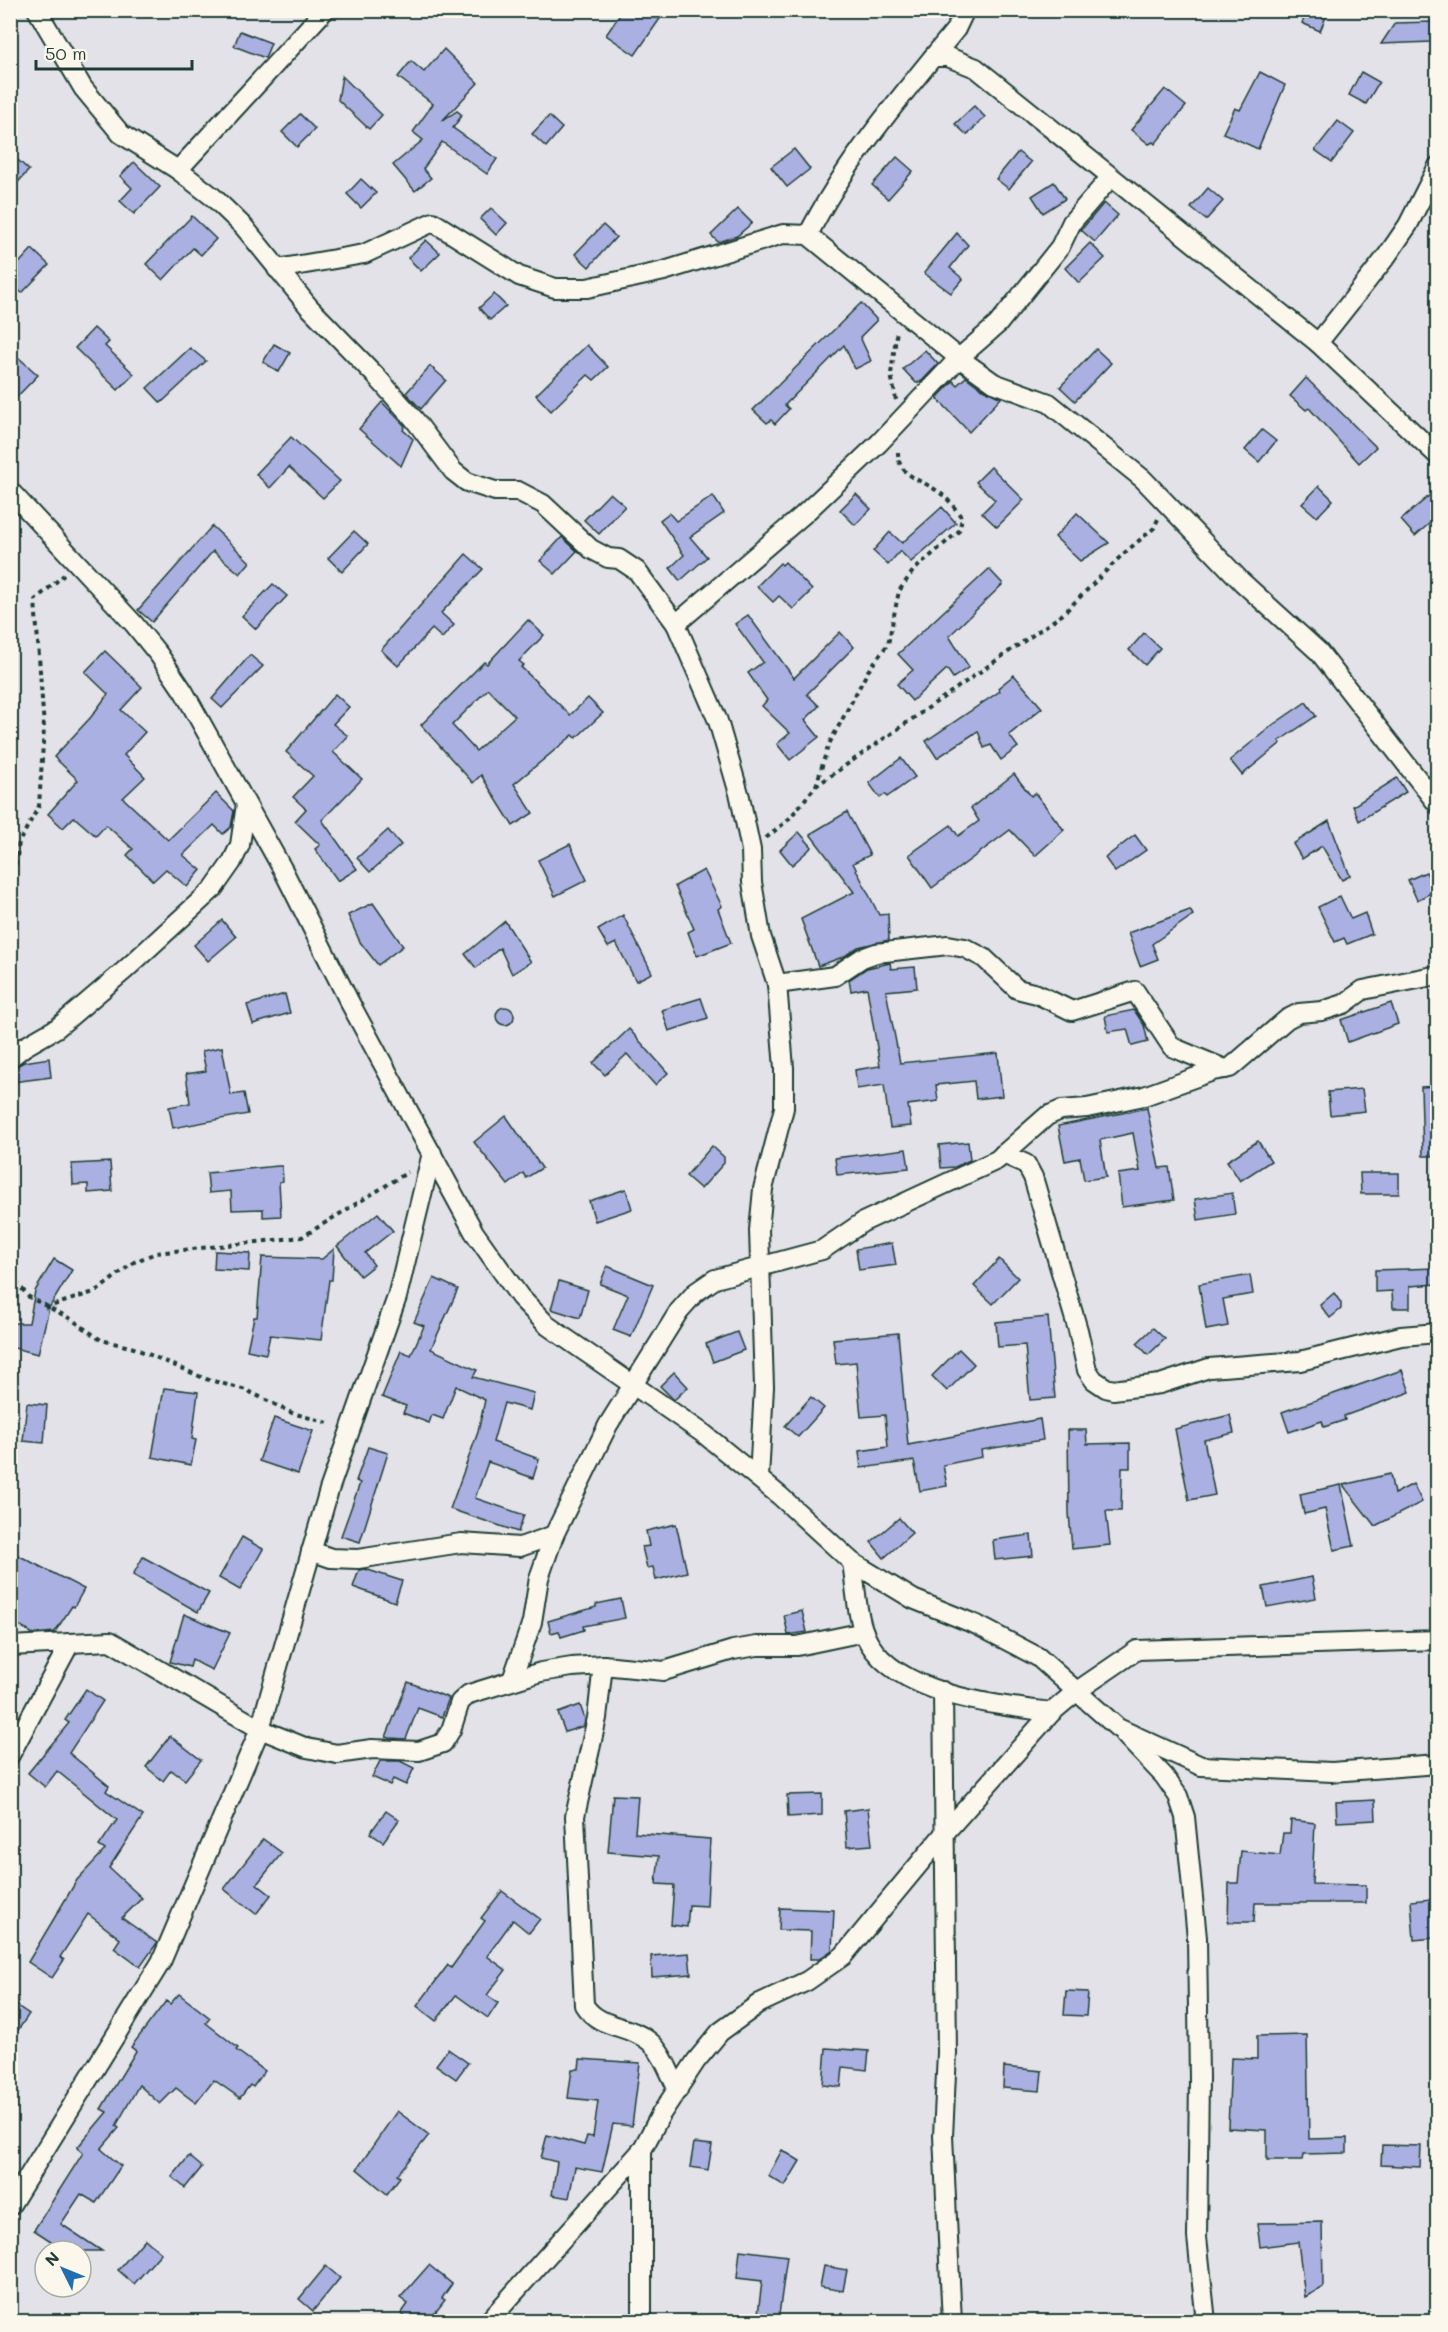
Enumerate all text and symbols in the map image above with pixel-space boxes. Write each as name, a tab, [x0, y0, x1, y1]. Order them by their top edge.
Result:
scale bar	[36, 33, 192, 71]
text: 50 m	[45, 41, 87, 65]
north arrow	[33, 2239, 93, 2299]
text: N	[40, 2247, 63, 2270]

